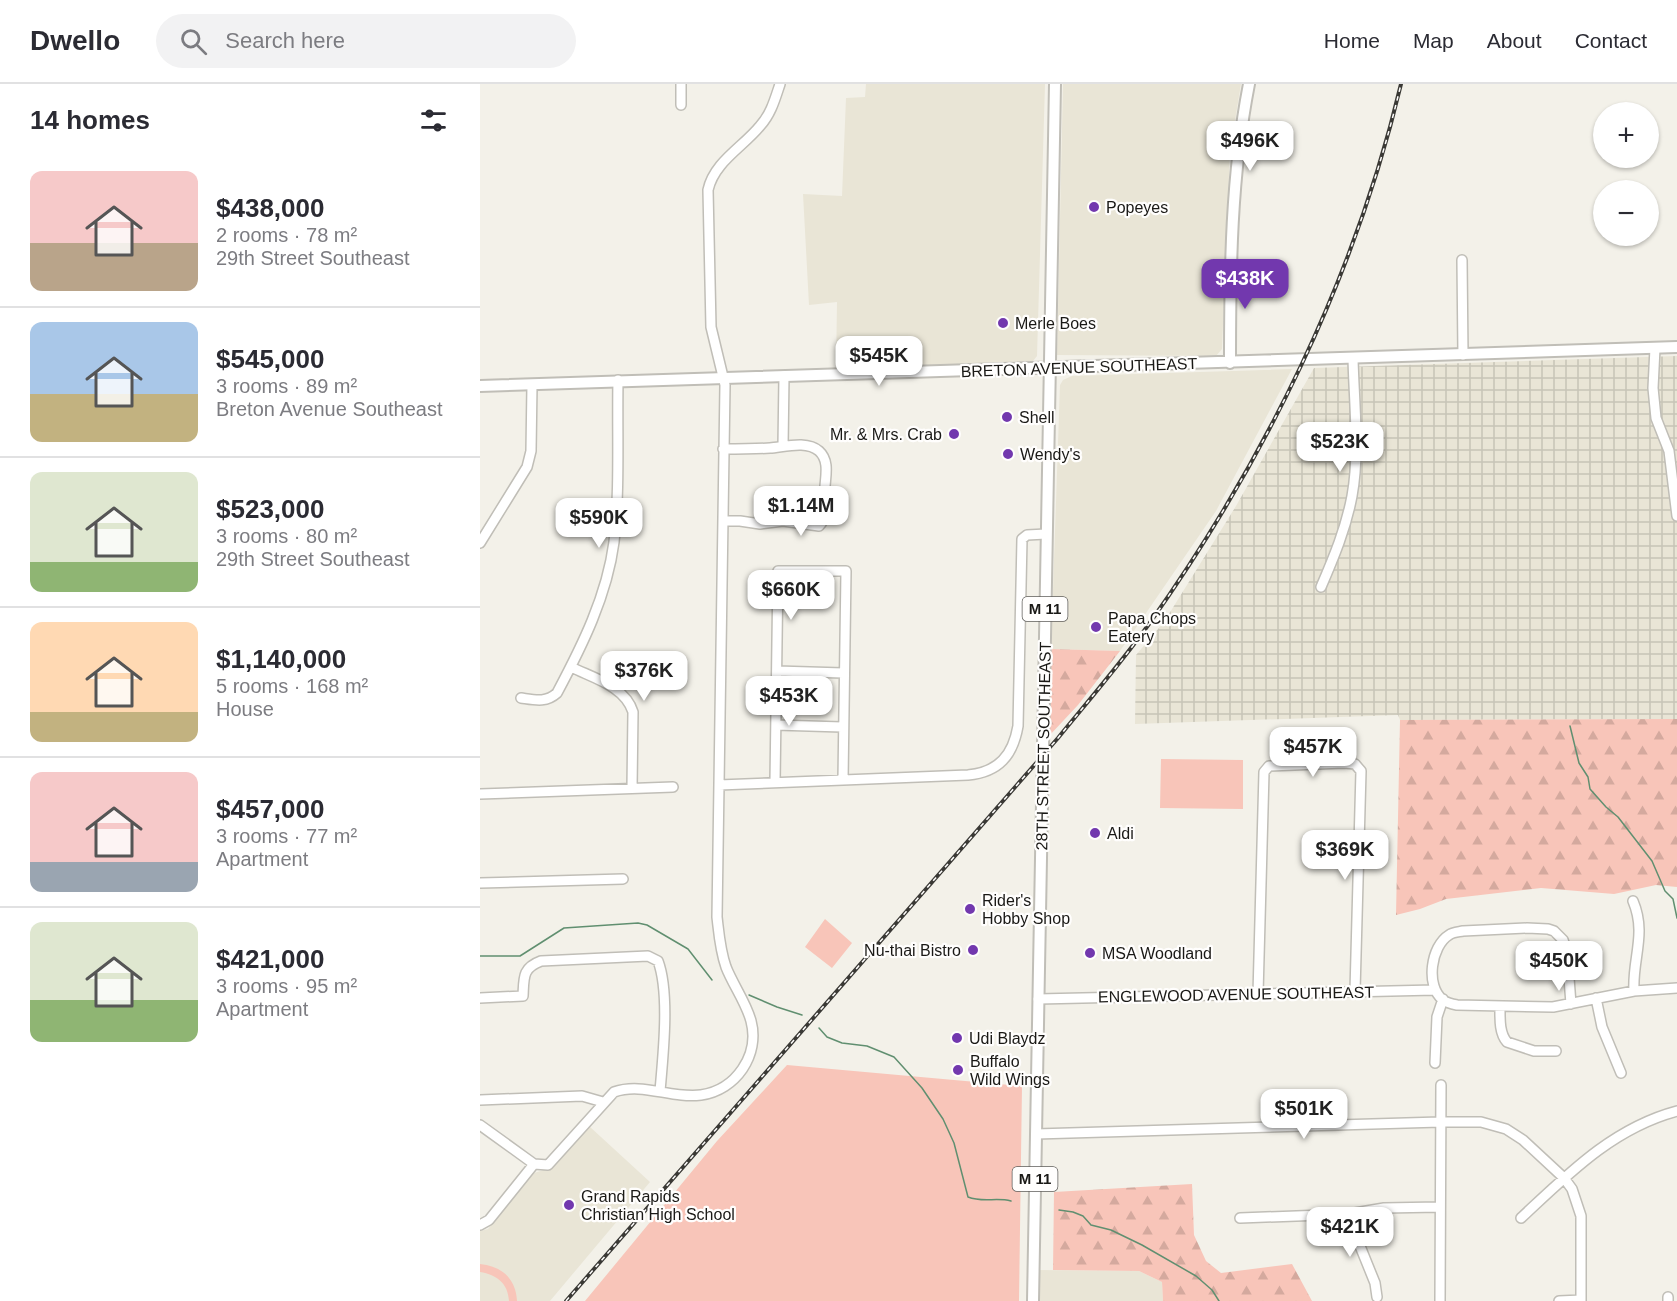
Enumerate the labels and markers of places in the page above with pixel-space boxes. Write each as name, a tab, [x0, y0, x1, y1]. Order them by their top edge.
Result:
pin: $496K	[1208, 121, 1292, 172]
place label: Popeyes	[1106, 199, 1168, 216]
marker: Popeyes	[1087, 200, 1101, 214]
pin: $438K	[1203, 259, 1287, 310]
place label: Merle Boes	[1015, 315, 1096, 332]
marker: Merle Boes	[996, 316, 1010, 330]
pin: $545K	[837, 336, 921, 387]
place label: Shell	[1019, 409, 1055, 426]
marker: Shell	[1000, 410, 1014, 424]
pin: $523K	[1298, 422, 1382, 473]
place label: Mr. & Mrs. Crab	[830, 426, 942, 443]
marker: Mr. & Mrs. Crab	[947, 427, 961, 441]
place label: Wendy's	[1020, 446, 1081, 463]
marker: Wendy's	[1001, 447, 1015, 461]
pin: $1.14M	[752, 486, 850, 537]
pin: $590K	[557, 498, 641, 549]
pin: $660K	[749, 570, 833, 621]
place label: Papa Chops Eatery	[1108, 610, 1196, 645]
marker: Papa Chops Eatery	[1089, 620, 1103, 634]
pin: $376K	[602, 651, 686, 702]
pin: $453K	[747, 676, 831, 727]
pin: $457K	[1271, 727, 1355, 778]
place label: Aldi	[1107, 825, 1134, 842]
marker: Aldi	[1088, 826, 1102, 840]
pin: $369K	[1303, 830, 1387, 881]
place label: Rider's Hobby Shop	[982, 892, 1070, 927]
marker: Rider's Hobby Shop	[963, 902, 977, 916]
pin: $450K	[1517, 941, 1601, 992]
place label: Nu-thai Bistro	[864, 942, 961, 959]
marker: Nu-thai Bistro	[966, 943, 980, 957]
place label: MSA Woodland	[1102, 945, 1212, 962]
marker: MSA Woodland	[1083, 946, 1097, 960]
place label: Udi Blaydz	[969, 1030, 1045, 1047]
marker: Udi Blaydz	[950, 1031, 964, 1045]
place label: Buffalo Wild Wings	[970, 1053, 1050, 1088]
marker: Buffalo Wild Wings	[951, 1063, 965, 1077]
pin: $501K	[1262, 1089, 1346, 1140]
place label: Grand Rapids Christian High School	[581, 1188, 735, 1223]
marker: Grand Rapids Christian High School	[562, 1198, 576, 1212]
pin: $421K	[1308, 1207, 1392, 1258]

